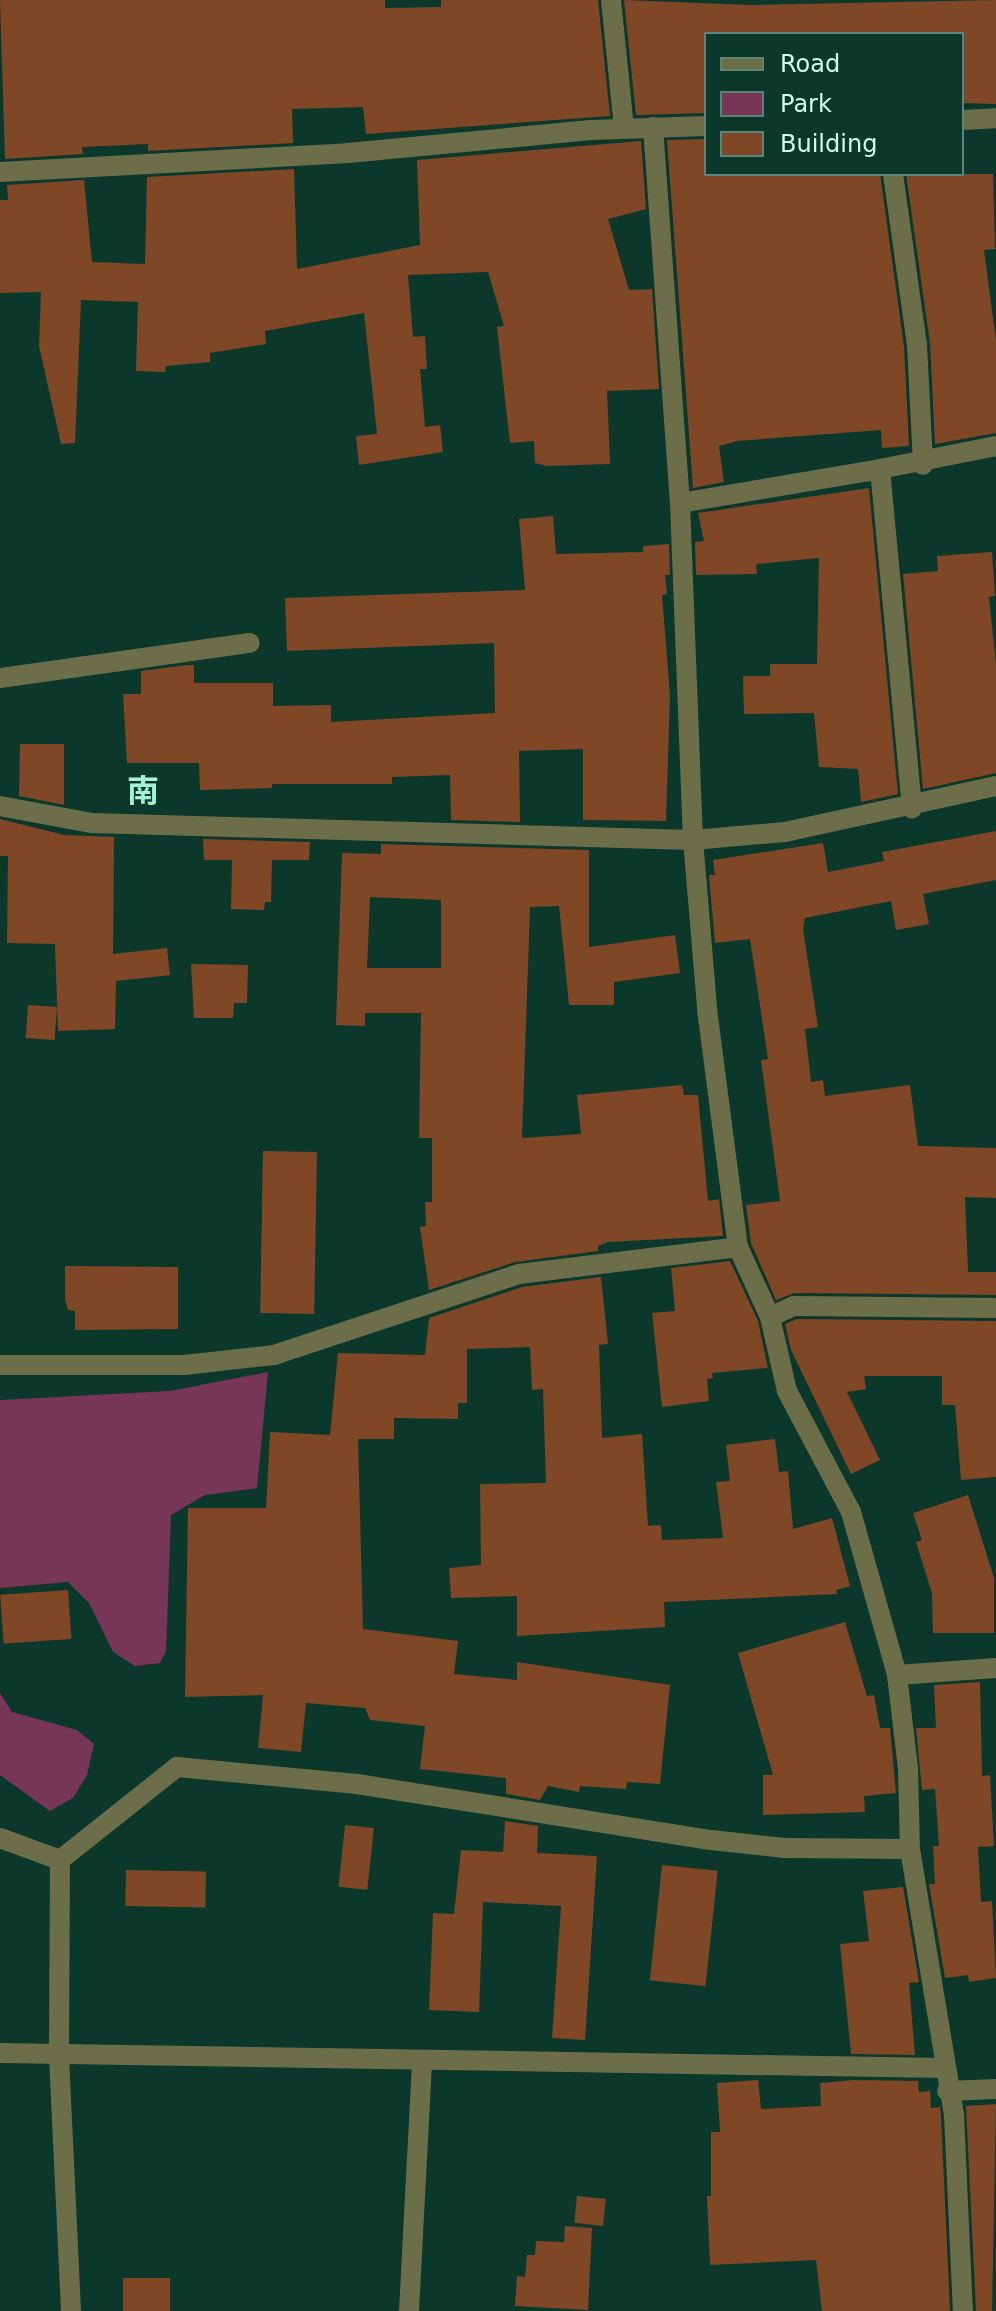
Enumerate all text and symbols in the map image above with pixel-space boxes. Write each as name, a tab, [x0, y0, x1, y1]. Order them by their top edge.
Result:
legend	[704, 32, 964, 176]
text: Road	[780, 50, 840, 78]
text: Park	[780, 90, 832, 118]
text: Building	[780, 130, 877, 158]
district label: 南	[127, 772, 159, 810]

